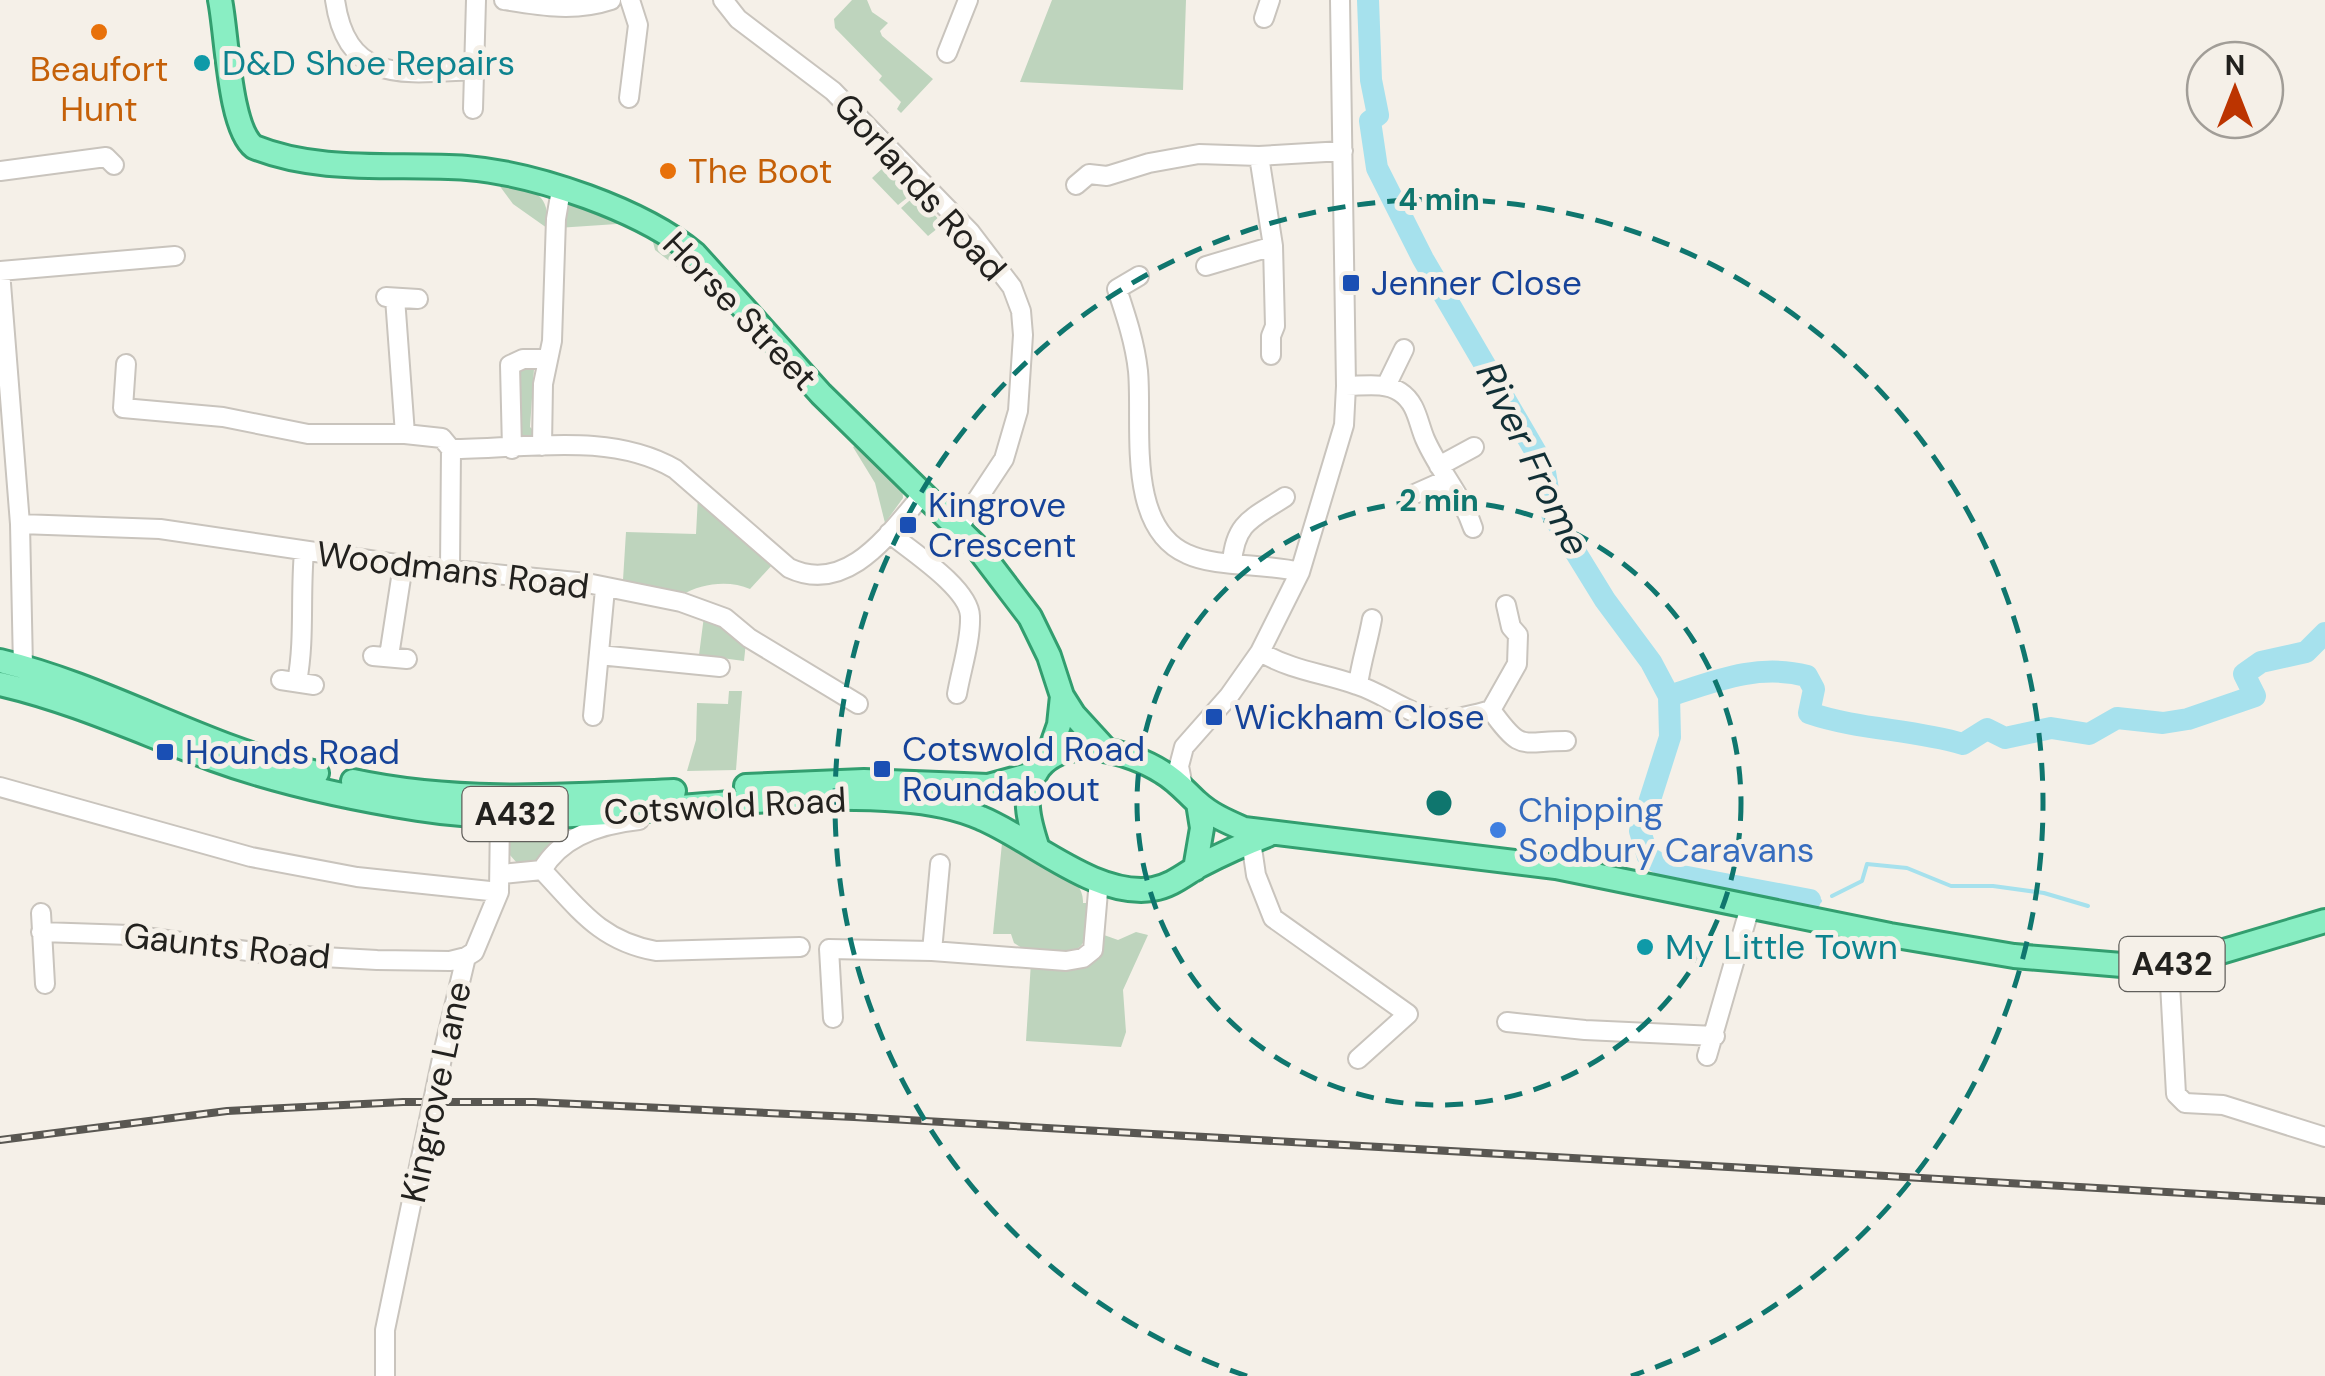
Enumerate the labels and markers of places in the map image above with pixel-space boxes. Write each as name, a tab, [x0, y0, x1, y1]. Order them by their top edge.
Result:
marker: Beaufort Hunt	[88, 21, 110, 43]
place label: D&D Shoe Repairs	[222, 40, 515, 86]
place label: Beaufort Hunt	[30, 46, 168, 132]
marker: D&D Shoe Repairs	[191, 52, 213, 74]
place label: The Boot	[688, 148, 833, 194]
marker: The Boot	[657, 160, 679, 182]
place label: Jenner Close	[1371, 260, 1582, 306]
marker: Jenner Close	[1340, 272, 1362, 294]
place label: Kingrove Crescent	[928, 482, 1077, 568]
marker: Kingrove Crescent	[897, 514, 919, 536]
place label: Wickham Close	[1234, 694, 1485, 740]
marker: Wickham Close	[1203, 706, 1225, 728]
place label: Cotswold Road Roundabout	[902, 726, 1145, 812]
place label: Hounds Road	[185, 729, 400, 775]
marker: Hounds Road	[154, 741, 176, 763]
marker: Cotswold Road Roundabout	[871, 758, 893, 780]
centre of rings	[1421, 785, 1457, 821]
place label: Chipping Sodbury Caravans	[1518, 787, 1814, 873]
marker: Chipping Sodbury Caravans	[1487, 819, 1509, 841]
place label: My Little Town	[1665, 924, 1898, 970]
marker: My Little Town	[1634, 936, 1656, 958]

